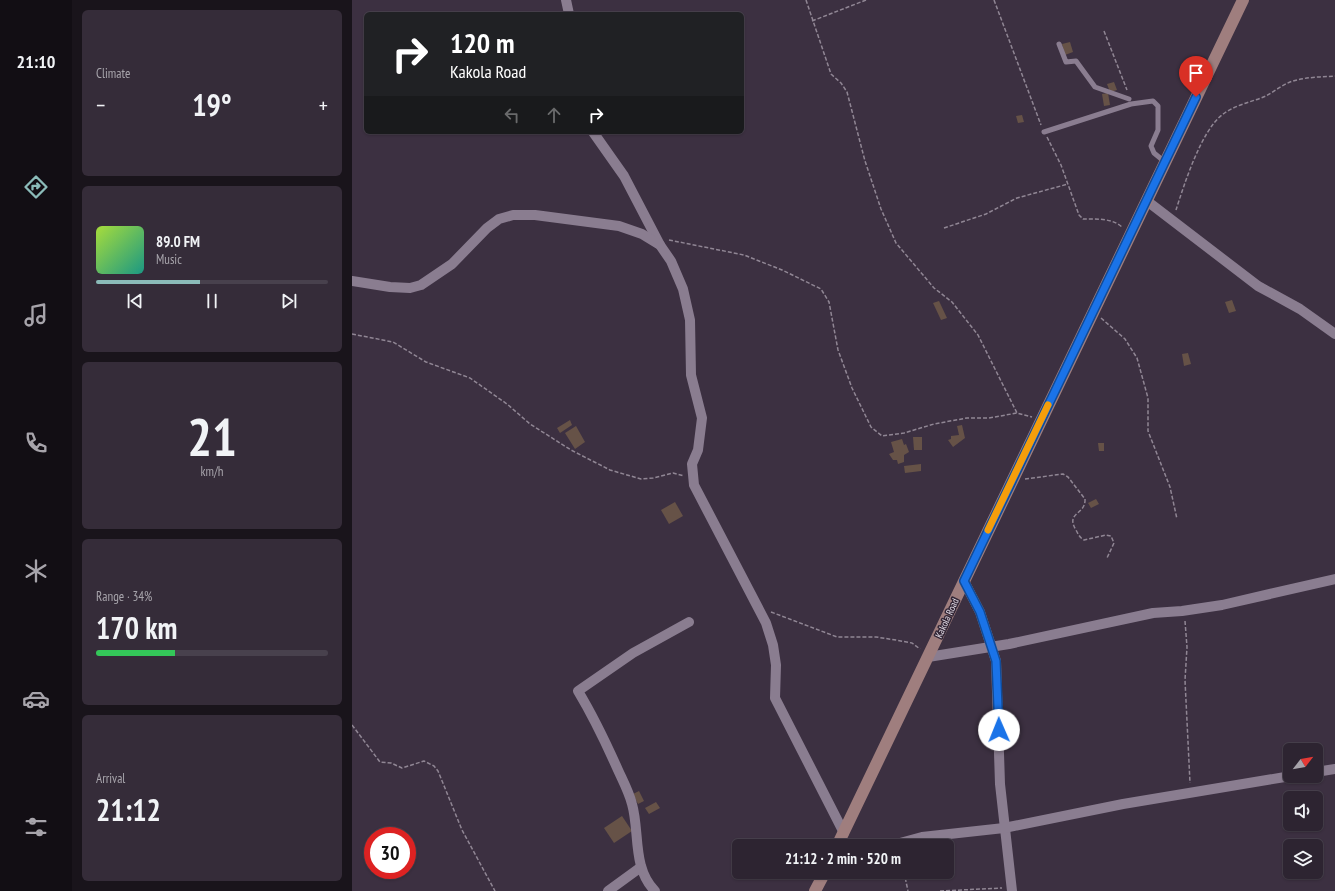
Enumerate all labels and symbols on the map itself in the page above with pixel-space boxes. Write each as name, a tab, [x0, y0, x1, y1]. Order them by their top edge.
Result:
pin	[1179, 56, 1213, 97]
street label: Kakola Road	[932, 596, 962, 640]
position arrow	[978, 709, 1020, 751]
north arrow	[1283, 743, 1323, 783]
speed limit sign: 30	[364, 827, 416, 879]

